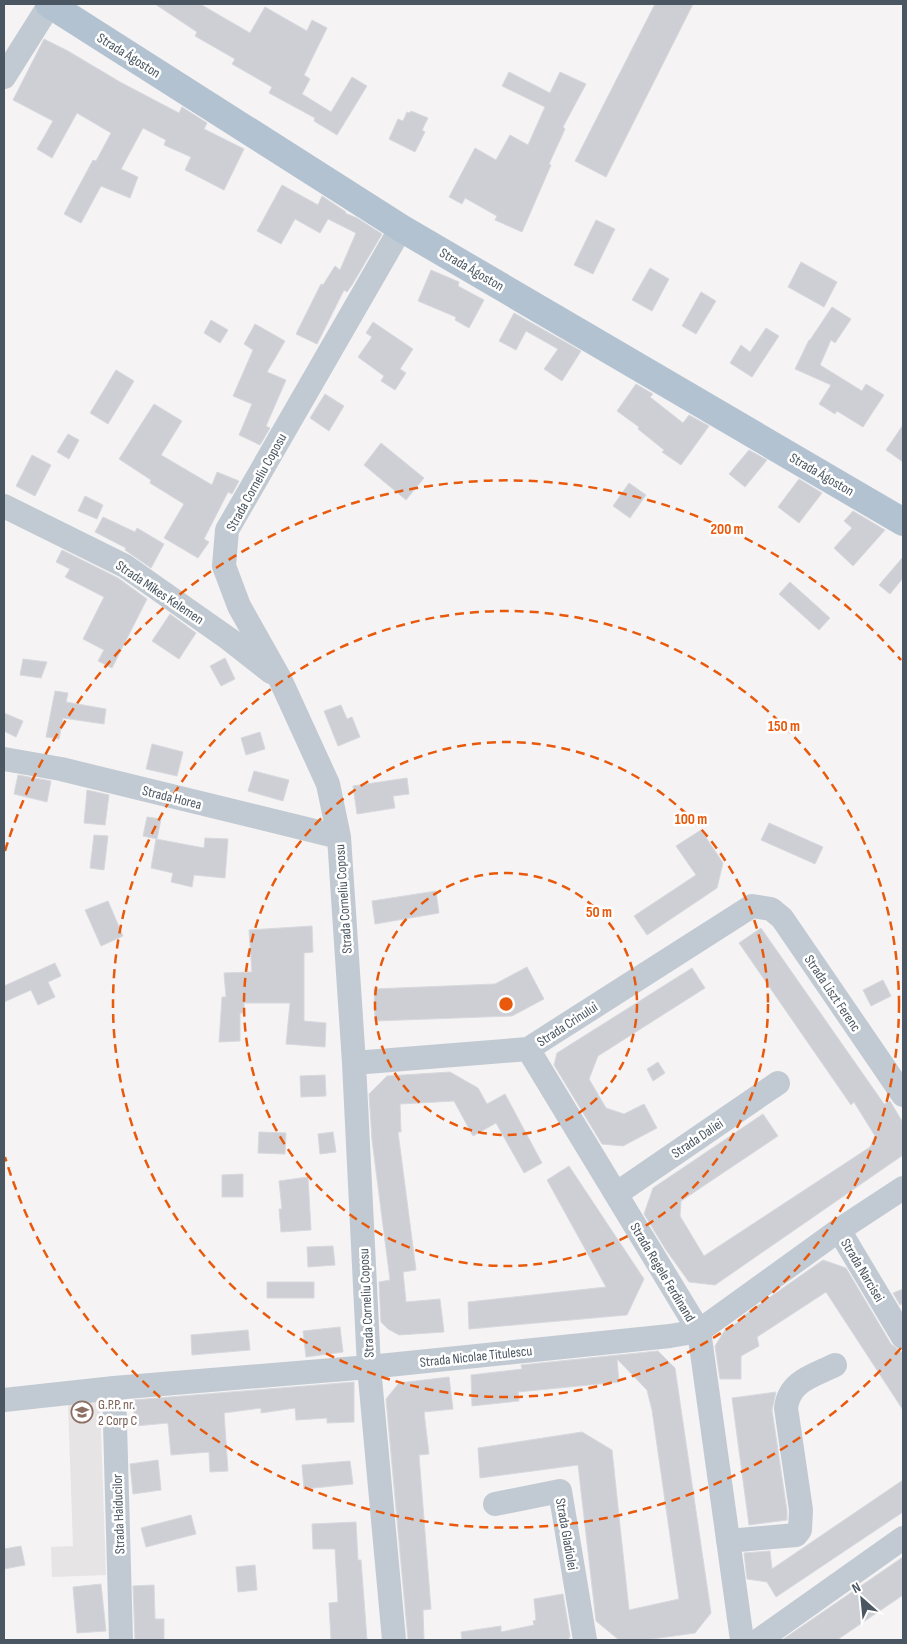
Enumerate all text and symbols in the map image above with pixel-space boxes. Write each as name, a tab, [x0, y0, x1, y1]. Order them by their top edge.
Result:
street label: Strada Ágoston	[94, 29, 164, 82]
street label: Strada Ágoston	[437, 244, 507, 295]
street label: Strada Corneliu Coposu	[222, 430, 290, 534]
street label: Strada Ágoston	[787, 449, 857, 500]
text: 200 m	[710, 520, 744, 539]
street label: Strada Mikes Kelemen	[113, 557, 207, 628]
text: 150 m	[768, 717, 800, 736]
street label: Strada Horea	[140, 782, 203, 813]
text: 100 m	[675, 810, 707, 829]
street label: Strada Corneliu Coposu	[331, 844, 356, 954]
text: 50 m	[586, 903, 612, 922]
street label: Strada Liszt Ferenc	[801, 952, 864, 1035]
centre of rings	[497, 995, 515, 1013]
street label: Strada Crinului	[534, 998, 601, 1050]
street label: Strada Daliei	[668, 1115, 726, 1162]
street label: Strada Regele Ferdinand	[626, 1220, 699, 1325]
street label: Strada Narcisei	[837, 1236, 888, 1305]
street label: Strada Corneliu Coposu	[355, 1248, 378, 1358]
street label: Strada Nicolae Titulescu	[419, 1342, 533, 1371]
place label: G.P.P. nr. 2 Corp C	[98, 1396, 138, 1429]
school or university icon: G.P.P. nr. 2 Corp C	[70, 1400, 94, 1424]
street label: Strada Haiducilor	[109, 1474, 128, 1554]
street label: Strada Gladiolei	[552, 1497, 581, 1572]
north arrow	[837, 1574, 887, 1624]
text: N	[849, 1579, 864, 1597]

